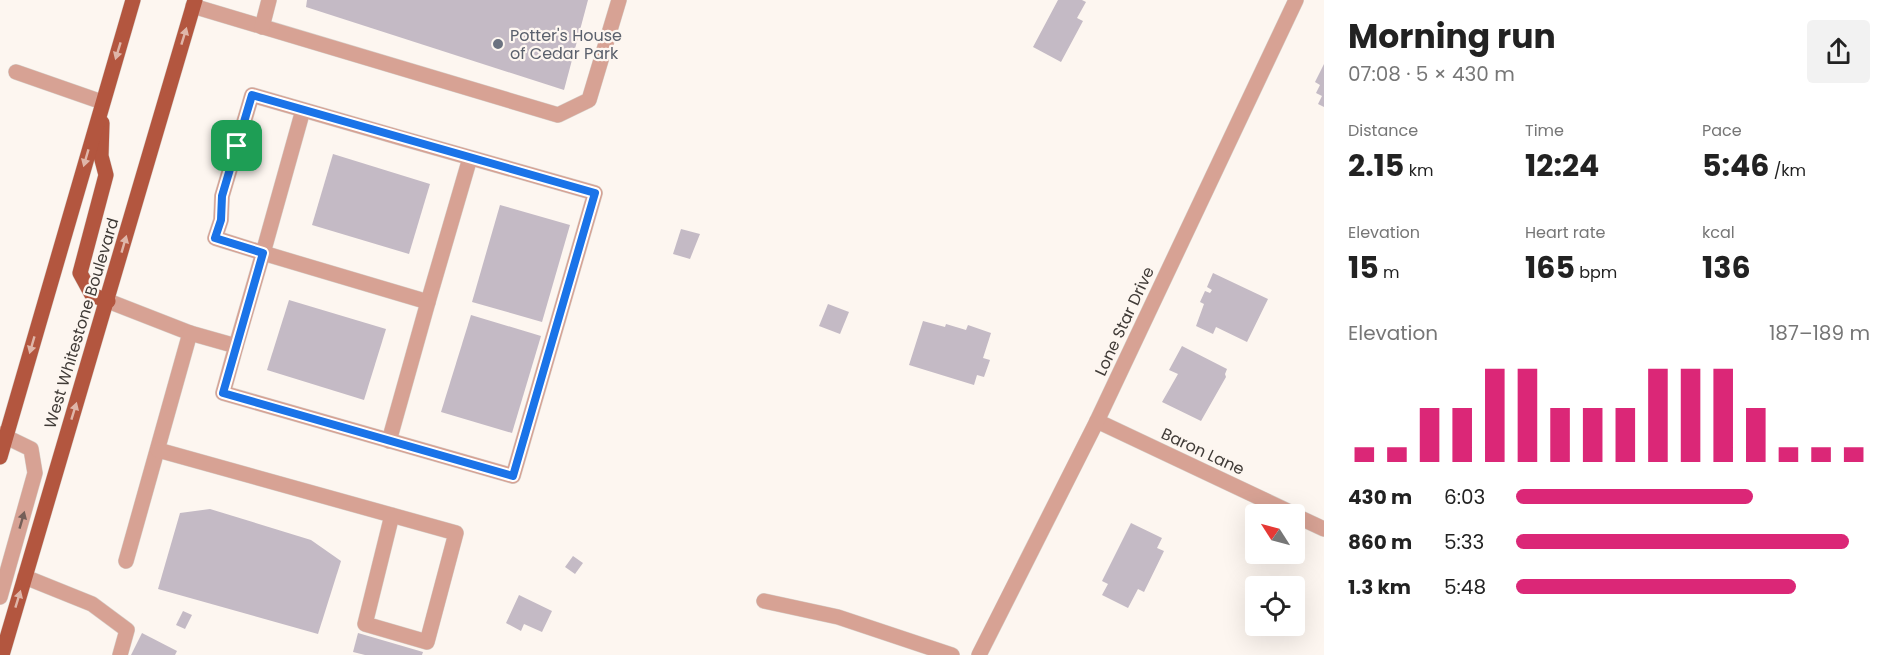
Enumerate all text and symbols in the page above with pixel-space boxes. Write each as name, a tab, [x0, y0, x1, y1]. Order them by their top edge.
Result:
text: Morning run	[1348, 13, 1556, 60]
button: share	[1807, 20, 1870, 83]
place label: Potter's House of Cedar Park	[510, 24, 622, 65]
one-way arrow	[180, 27, 189, 45]
marker: Potter's House of Cedar Park	[491, 37, 505, 51]
one-way arrow	[113, 42, 122, 60]
text: 07:08 · 5 × 430 m	[1348, 60, 1515, 88]
text: Distance	[1348, 119, 1418, 142]
text: Time	[1525, 119, 1564, 142]
text: Pace	[1702, 119, 1742, 142]
pin	[211, 120, 262, 171]
icon: arrive	[220, 129, 253, 162]
text: 2.15	[1348, 144, 1404, 187]
text: 12:24	[1525, 144, 1599, 187]
text: 5:46	[1702, 144, 1769, 187]
one-way arrow	[81, 149, 90, 167]
text: km	[1404, 159, 1433, 182]
text: /km	[1769, 159, 1806, 182]
street label: West Whitestone Boulevard	[38, 215, 125, 431]
text: Elevation	[1348, 221, 1420, 244]
text: Heart rate	[1525, 221, 1605, 244]
text: kcal	[1702, 221, 1735, 244]
one-way arrow	[120, 235, 129, 253]
text: 15	[1348, 246, 1379, 289]
text: 165	[1525, 246, 1575, 289]
text: 136	[1702, 246, 1751, 289]
text: m	[1379, 261, 1400, 284]
text: bpm	[1575, 261, 1617, 284]
street label: Lone Star Drive	[1089, 263, 1160, 380]
text: Elevation	[1348, 319, 1438, 347]
text: 187–189 m	[1769, 319, 1870, 347]
one-way arrow	[27, 336, 36, 354]
one-way arrow	[70, 402, 79, 420]
street label: Baron Lane	[1157, 422, 1248, 481]
text: 430 m	[1348, 483, 1412, 511]
text: 6:03	[1444, 483, 1485, 511]
north arrow	[1245, 504, 1305, 564]
map controls	[1245, 504, 1305, 636]
one-way arrow	[17, 511, 27, 529]
text: 860 m	[1348, 528, 1412, 556]
text: 5:33	[1444, 528, 1484, 556]
text: 1.3 km	[1348, 573, 1411, 601]
text: 5:48	[1444, 573, 1486, 601]
button: locate	[1245, 576, 1305, 636]
one-way arrow	[14, 590, 23, 608]

